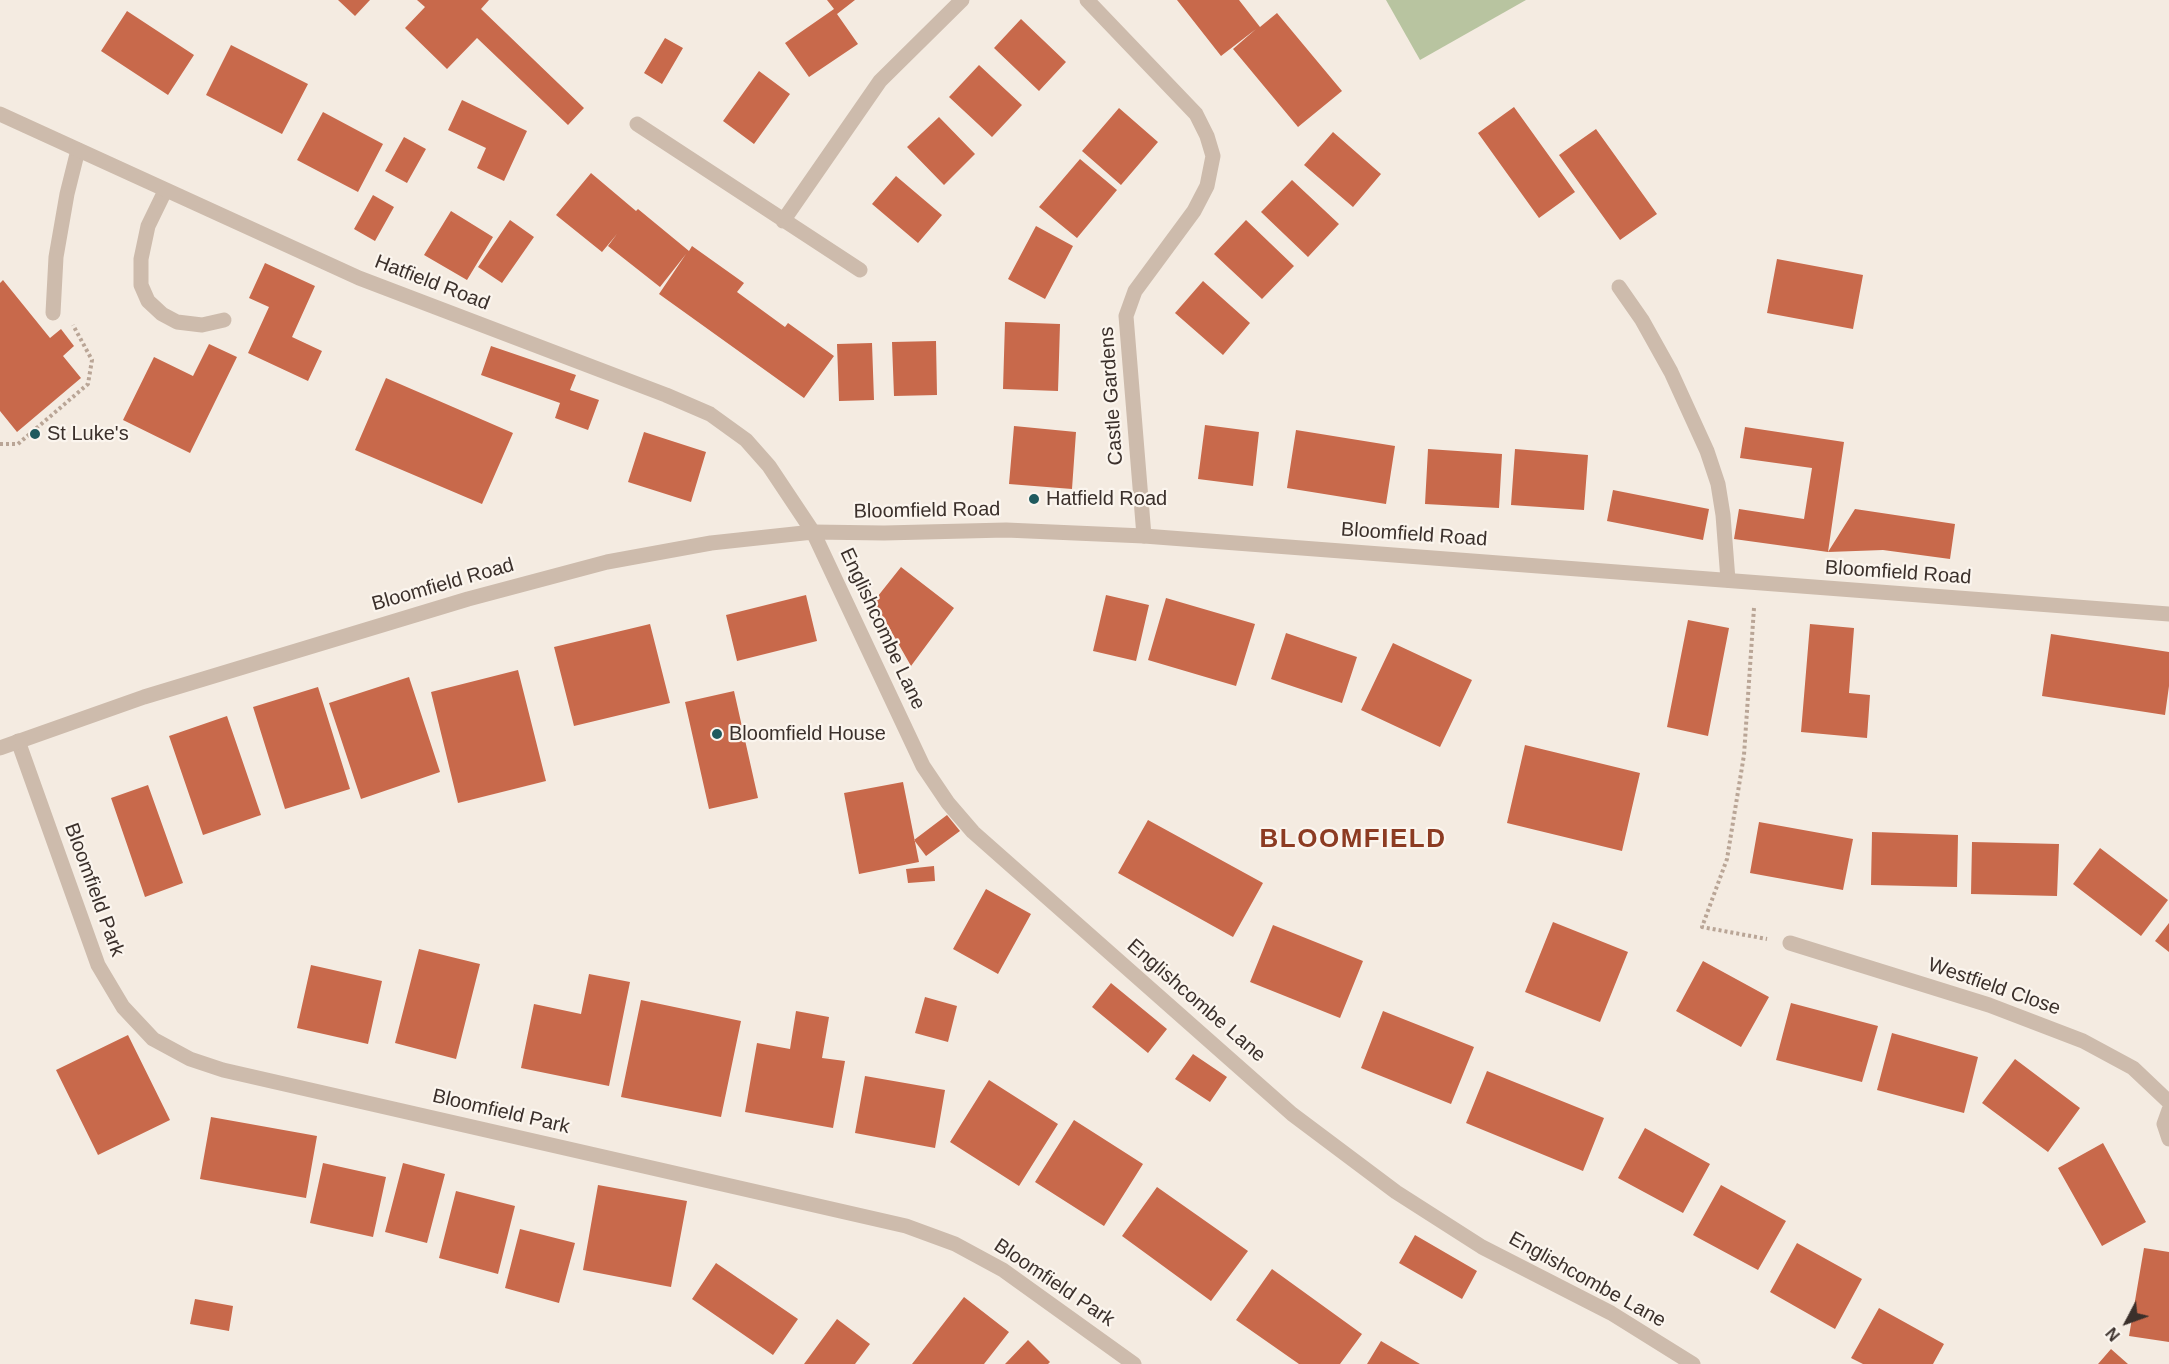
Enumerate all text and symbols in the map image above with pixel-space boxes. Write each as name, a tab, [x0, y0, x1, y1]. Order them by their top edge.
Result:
street label: Hatfield Road	[371, 250, 493, 316]
street label: Castle Gardens	[1095, 326, 1129, 466]
place label: St Luke's	[47, 422, 129, 446]
marker: St Luke's	[28, 427, 42, 441]
place label: Hatfield Road	[1046, 487, 1167, 511]
marker: Hatfield Road	[1027, 492, 1041, 506]
street label: Bloomfield Road	[853, 498, 1001, 524]
street label: Bloomfield Road	[1340, 518, 1488, 552]
street label: Englishcombe Lane	[834, 544, 930, 714]
street label: Bloomfield Road	[369, 553, 517, 617]
street label: Bloomfield Road	[1824, 556, 1972, 590]
place label: Bloomfield House	[729, 722, 886, 746]
marker: Bloomfield House	[710, 727, 724, 741]
street label: Bloomfield Park	[59, 820, 129, 960]
district label: BLOOMFIELD	[1260, 824, 1446, 856]
street label: Englishcombe Lane	[1122, 934, 1270, 1068]
street label: Westfield Close	[1925, 953, 2063, 1021]
street label: Bloomfield Park	[430, 1085, 572, 1139]
street label: Englishcombe Lane	[1504, 1227, 1670, 1333]
street label: Bloomfield Park	[989, 1234, 1119, 1332]
north arrow	[2097, 1292, 2157, 1352]
text: N	[2103, 1324, 2123, 1344]

